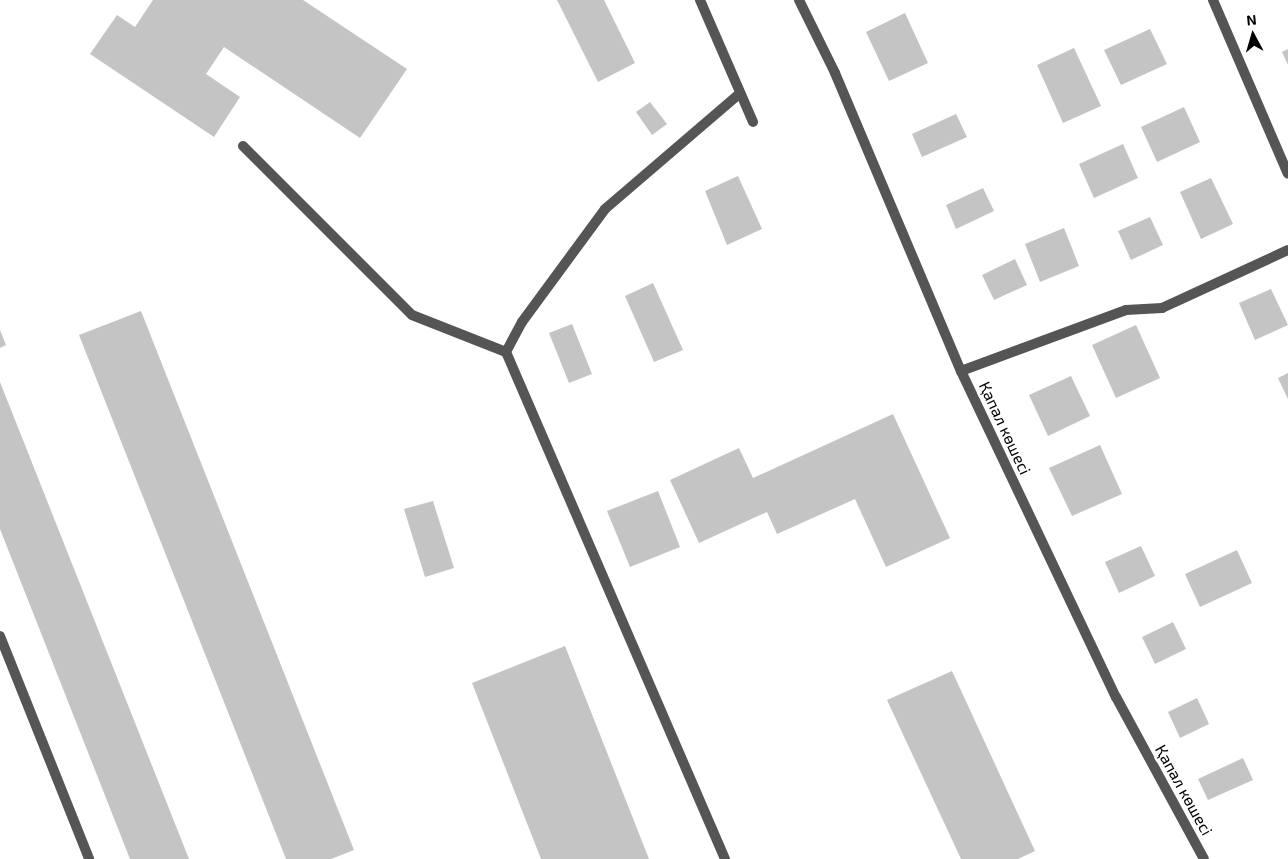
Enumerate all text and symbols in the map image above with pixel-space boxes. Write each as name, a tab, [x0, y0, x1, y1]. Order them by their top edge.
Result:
north arrow	[1228, 10, 1278, 60]
text: N	[1245, 11, 1257, 29]
street label: Қапал көшесі	[975, 378, 1035, 478]
street label: Қапал көшесі	[1151, 741, 1217, 839]

